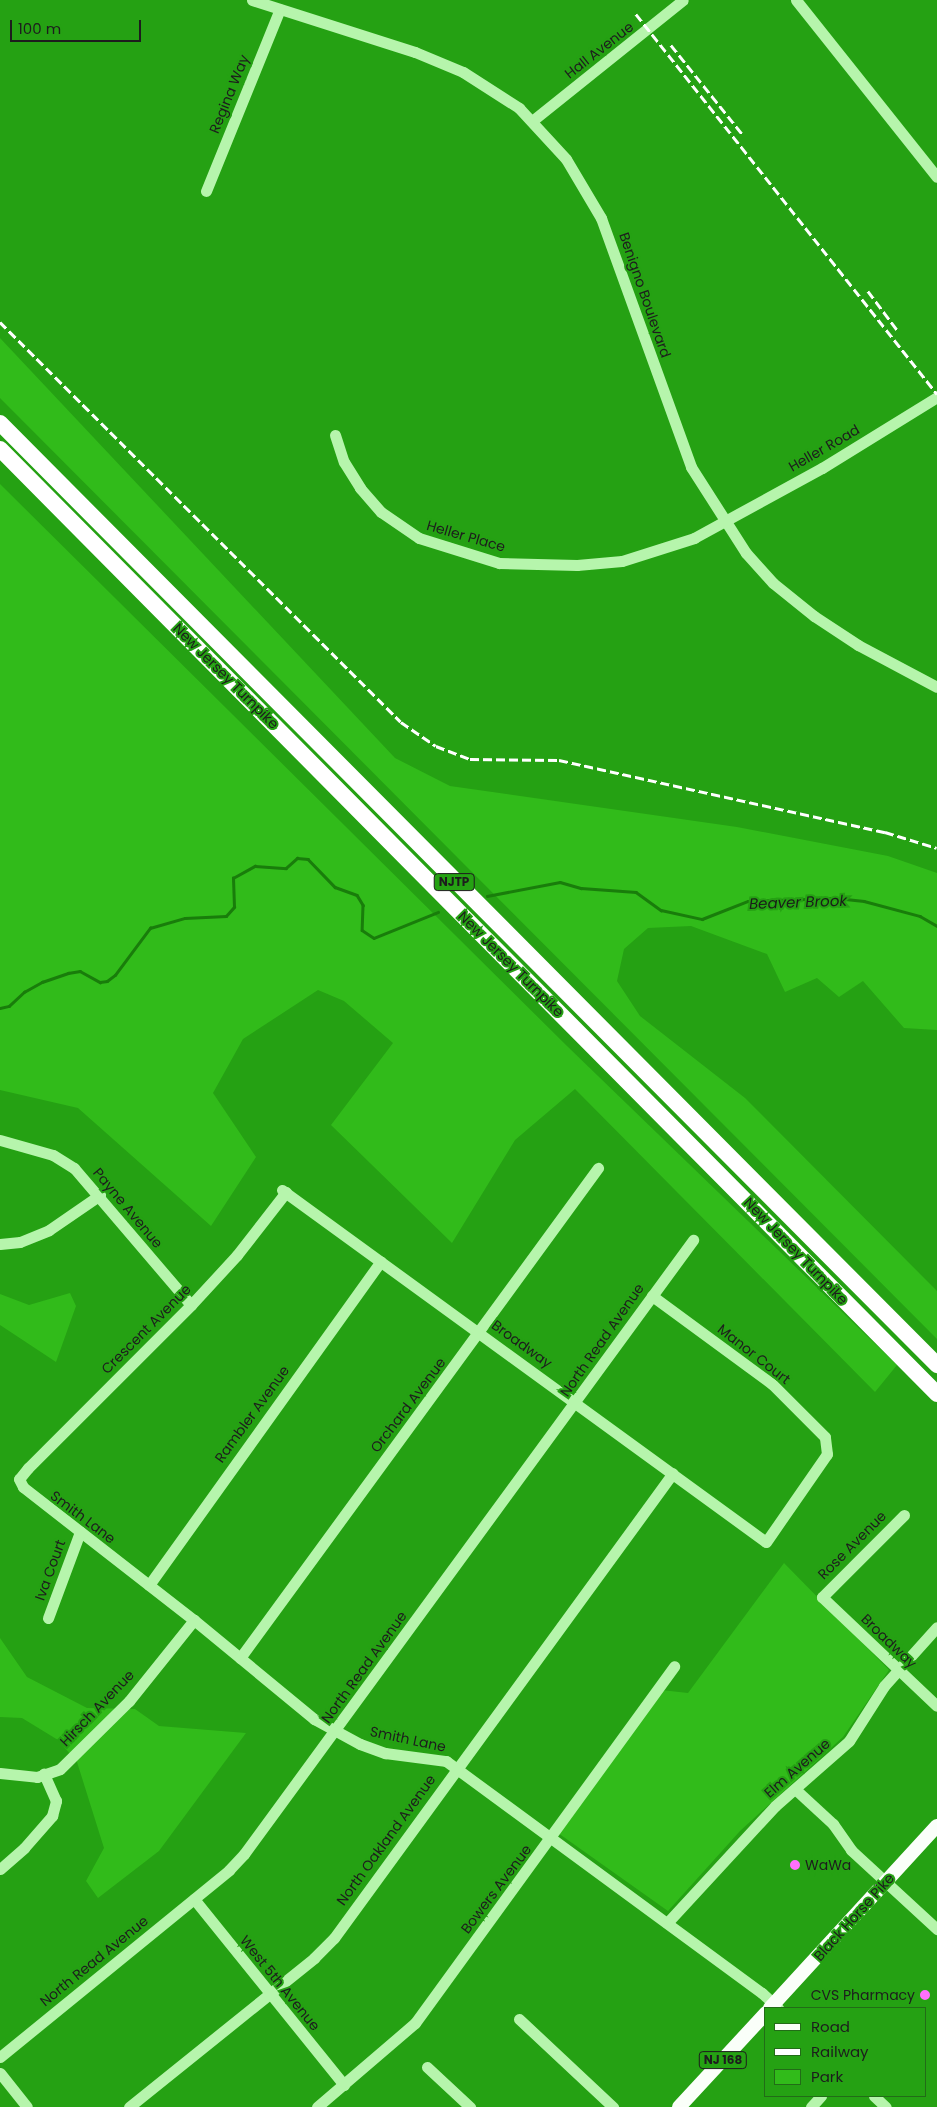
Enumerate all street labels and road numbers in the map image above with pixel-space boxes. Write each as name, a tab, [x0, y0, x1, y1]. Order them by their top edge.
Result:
street label: Hall Avenue	[561, 18, 637, 82]
street label: Regina Way	[206, 52, 252, 136]
street label: Benigno Boulevard	[616, 230, 674, 360]
street label: Heller Road	[785, 421, 863, 475]
street label: Heller Place	[425, 517, 507, 555]
street label: New Jersey Turnpike	[170, 620, 282, 732]
road number: NJTP	[433, 872, 475, 892]
street label: New Jersey Turnpike	[455, 908, 567, 1020]
street label: Payne Avenue	[90, 1165, 166, 1251]
street label: New Jersey Turnpike	[741, 1194, 851, 1308]
street label: North Read Avenue	[557, 1280, 647, 1400]
street label: Crescent Avenue	[98, 1281, 194, 1377]
street label: Broadway	[489, 1316, 555, 1372]
street label: Manor Court	[714, 1320, 794, 1388]
street label: Orchard Avenue	[367, 1354, 449, 1456]
street label: Rambler Avenue	[211, 1362, 293, 1466]
street label: Smith Lane	[47, 1487, 119, 1547]
street label: Rose Avenue	[814, 1507, 890, 1583]
street label: Iva Court	[31, 1537, 69, 1603]
street label: North Read Avenue	[318, 1608, 410, 1726]
street label: Broadway	[858, 1610, 920, 1672]
street label: Hirsch Avenue	[56, 1666, 138, 1750]
street label: Smith Lane	[369, 1723, 447, 1755]
street label: Elm Avenue	[761, 1735, 833, 1801]
street label: North Oakland Avenue	[333, 1771, 439, 1909]
street label: Bowers Avenue	[457, 1841, 535, 1937]
street label: Black Horse Pike	[810, 1870, 898, 1964]
street label: North Read Avenue	[37, 1912, 151, 2010]
street label: West 5th Avenue	[236, 1932, 324, 2034]
road number: NJ 168	[698, 2050, 748, 2070]

